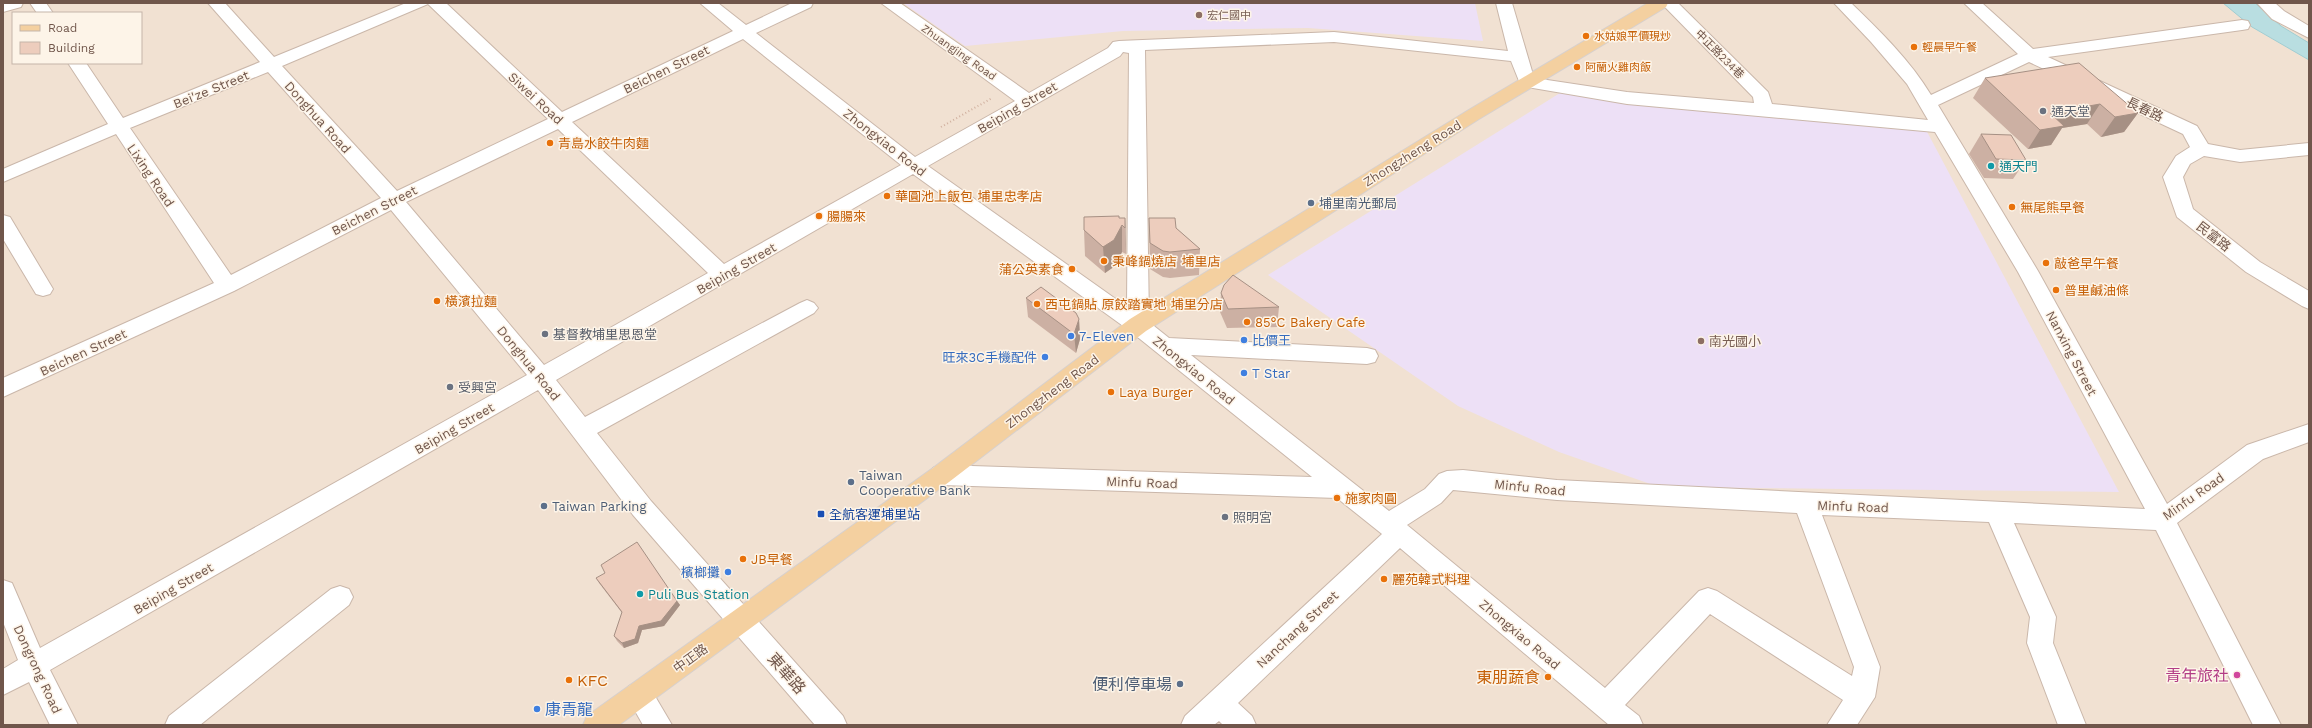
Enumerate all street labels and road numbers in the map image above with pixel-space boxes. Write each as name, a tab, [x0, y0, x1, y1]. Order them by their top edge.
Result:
street label: Zhuangjing Road	[919, 22, 999, 83]
street label: 中正路234巷	[1693, 27, 1747, 81]
street label: Beichen Street	[621, 42, 712, 97]
street label: Bei'ze Street	[171, 67, 252, 111]
street label: Siwei Road	[505, 69, 566, 128]
street label: Donghua Road	[281, 78, 354, 156]
street label: Beiping Street	[975, 78, 1060, 136]
street label: 長春路	[2124, 94, 2166, 124]
street label: Zhongxiao Road	[840, 105, 929, 179]
street label: Zhongzheng Road	[1361, 117, 1464, 190]
street label: Lixing Road	[124, 141, 177, 210]
street label: Beichen Street	[329, 182, 420, 238]
street label: 民富路	[2194, 218, 2234, 254]
street label: Beiping Street	[694, 239, 779, 297]
street label: Nanxing Street	[2043, 308, 2100, 399]
street label: Donghua Road	[494, 323, 563, 404]
street label: Beichen Street	[37, 326, 129, 379]
street label: Zhongxiao Road	[1150, 333, 1238, 408]
street label: Zhongzheng Road	[1003, 352, 1102, 431]
street label: Beiping Street	[412, 399, 497, 457]
street label: Minfu Road	[2160, 470, 2227, 523]
street label: Minfu Road	[1106, 474, 1178, 491]
street label: Minfu Road	[1493, 476, 1566, 499]
street label: Minfu Road	[1817, 498, 1889, 515]
street label: Beiping Street	[131, 559, 216, 617]
street label: Nanchang Street	[1253, 587, 1342, 671]
street label: Zhongxiao Road	[1476, 596, 1563, 672]
street label: Dongrong Road	[10, 622, 65, 716]
street label: 中正路	[670, 641, 710, 676]
street label: 東華路	[764, 649, 810, 698]

